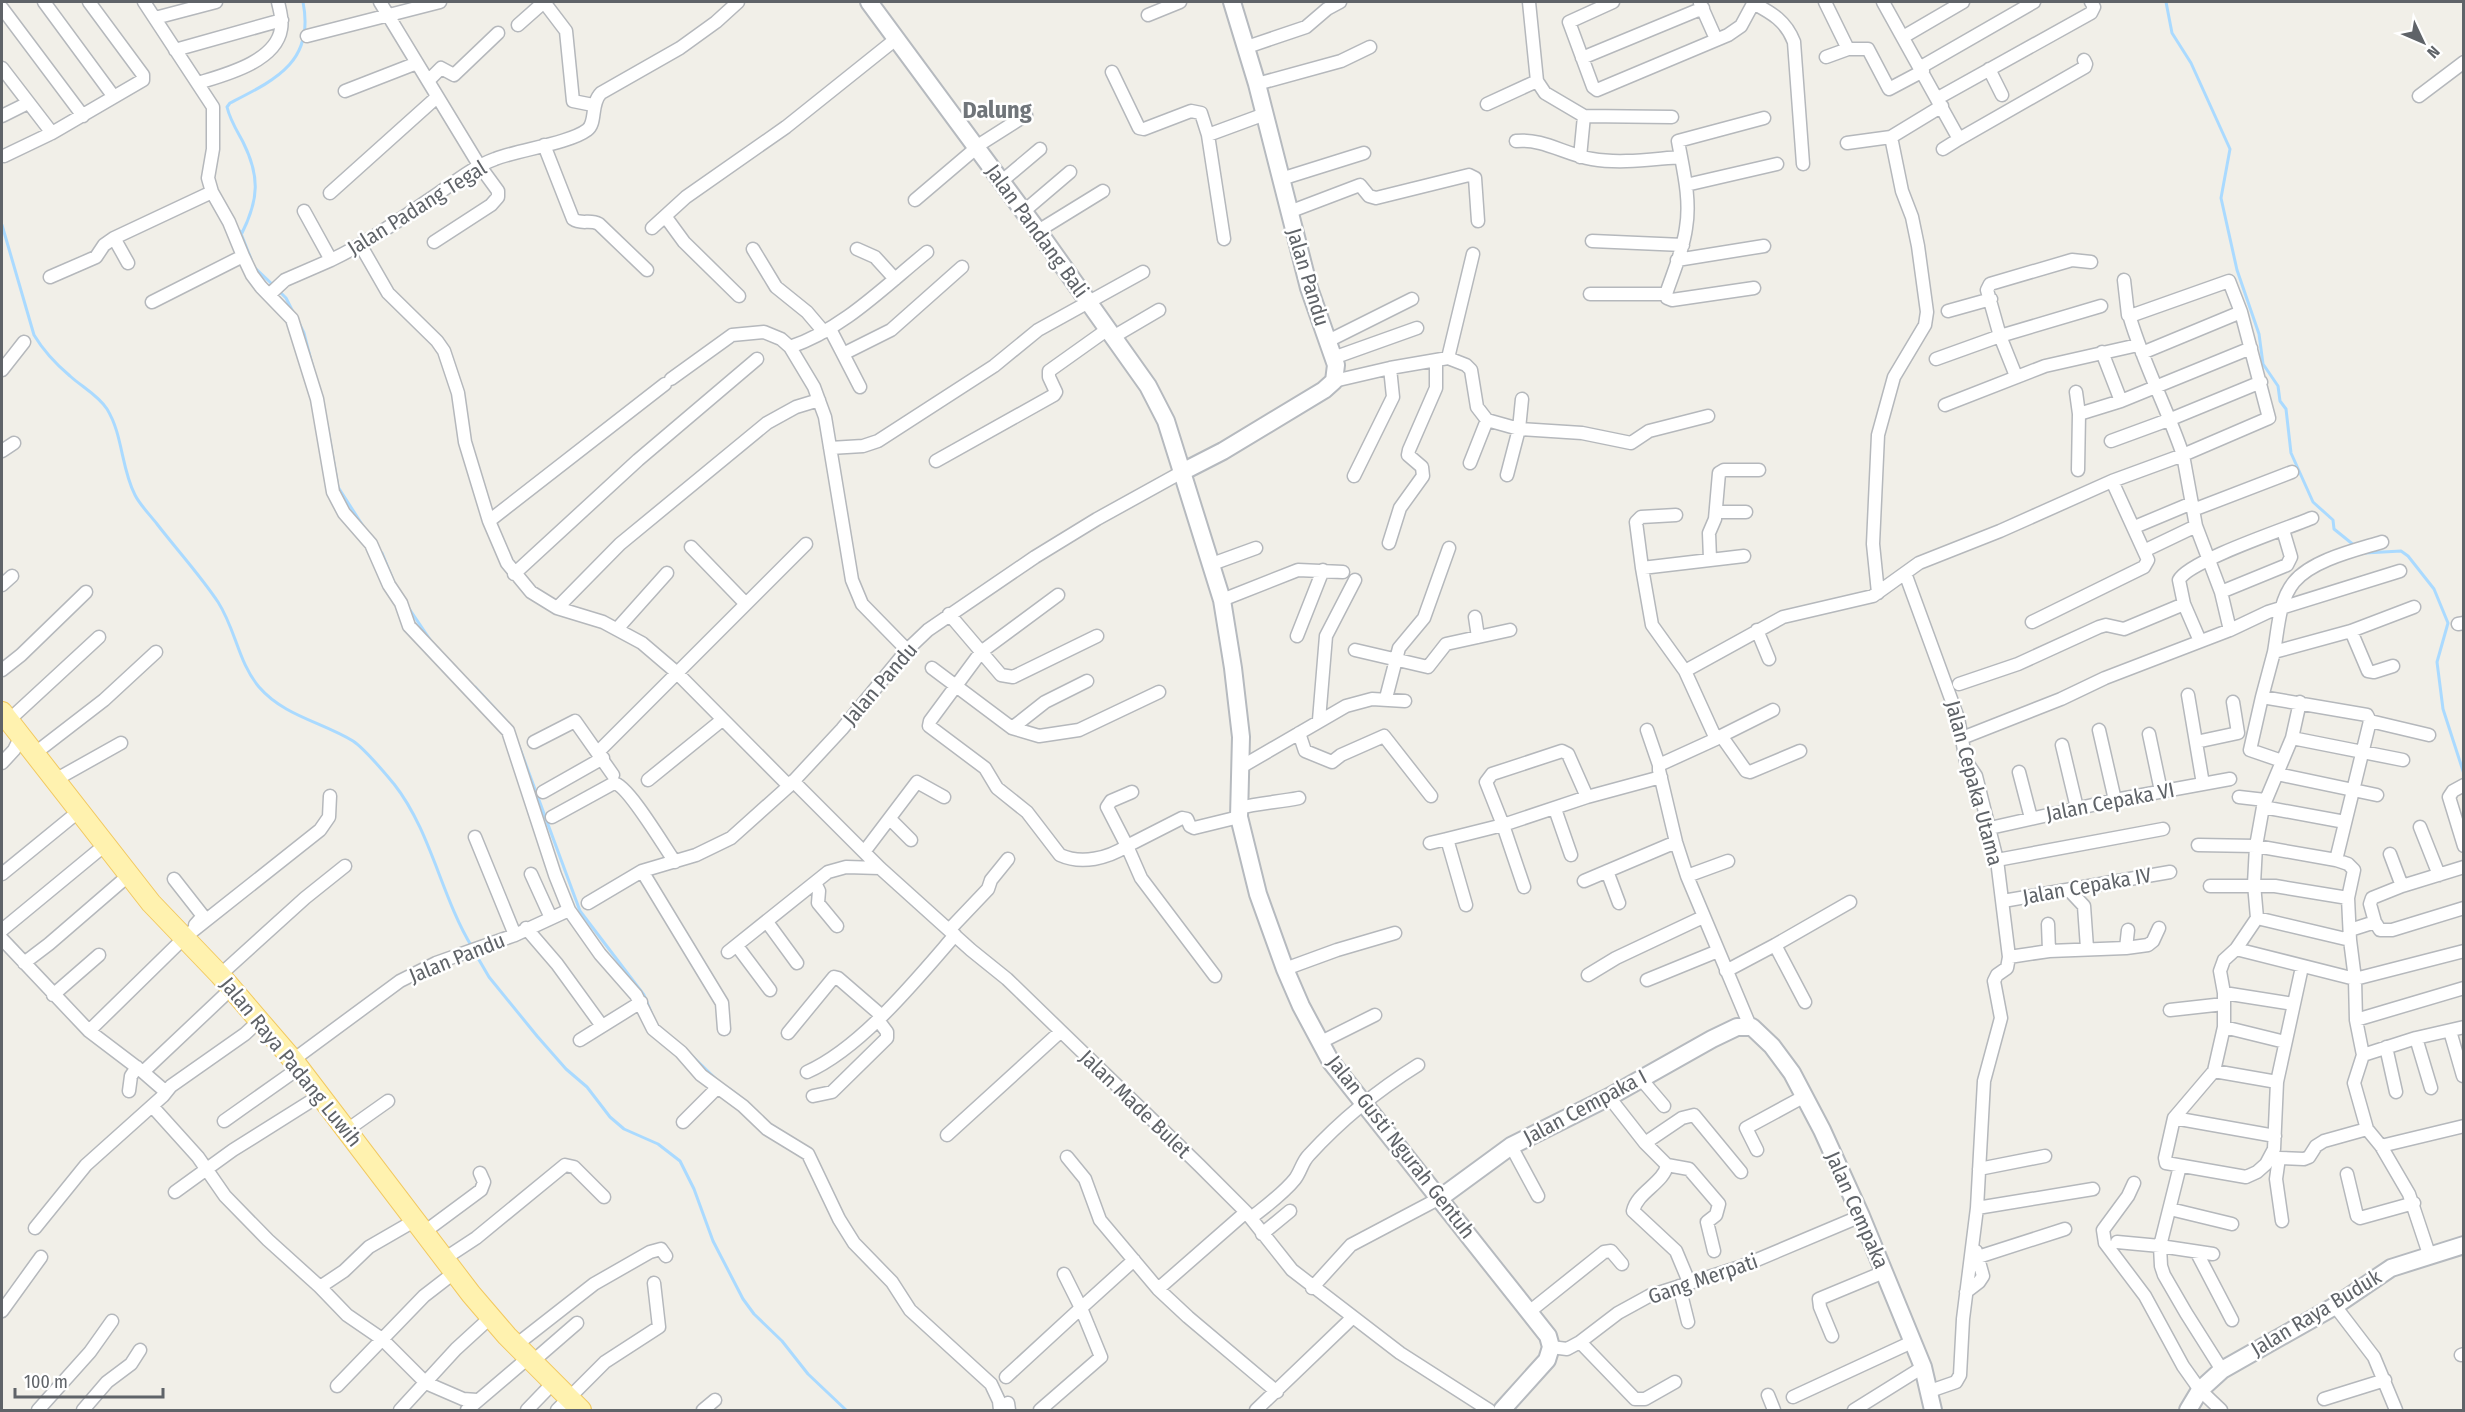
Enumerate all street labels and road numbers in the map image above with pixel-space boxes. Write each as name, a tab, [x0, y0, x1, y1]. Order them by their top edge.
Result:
street label: Jalan Padang Tegal	[343, 155, 492, 261]
street label: Jalan Pandang Bali	[980, 159, 1094, 303]
street label: Jalan Pandu	[1281, 225, 1335, 329]
street label: Jalan Pandu	[837, 637, 923, 731]
street label: Jalan Cepaka Utama	[1939, 698, 2009, 868]
street label: Jalan Cepaka VI	[2044, 777, 2176, 827]
street label: Jalan Cepaka IV	[2021, 862, 2154, 910]
street label: Jalan Pandu	[405, 927, 509, 989]
street label: Jalan Raya Padang Luwih	[215, 972, 367, 1152]
street label: Jalan Made Bulet	[1074, 1044, 1196, 1164]
street label: Jalan Gusti Ngurah Gentuh	[1321, 1050, 1481, 1244]
street label: Jalan Cempaka I	[1519, 1064, 1651, 1150]
street label: Jalan Cempaka	[1820, 1147, 1894, 1273]
street label: Gang Merpati	[1645, 1248, 1761, 1310]
street label: Jalan Raya Buduk	[2246, 1264, 2386, 1362]

